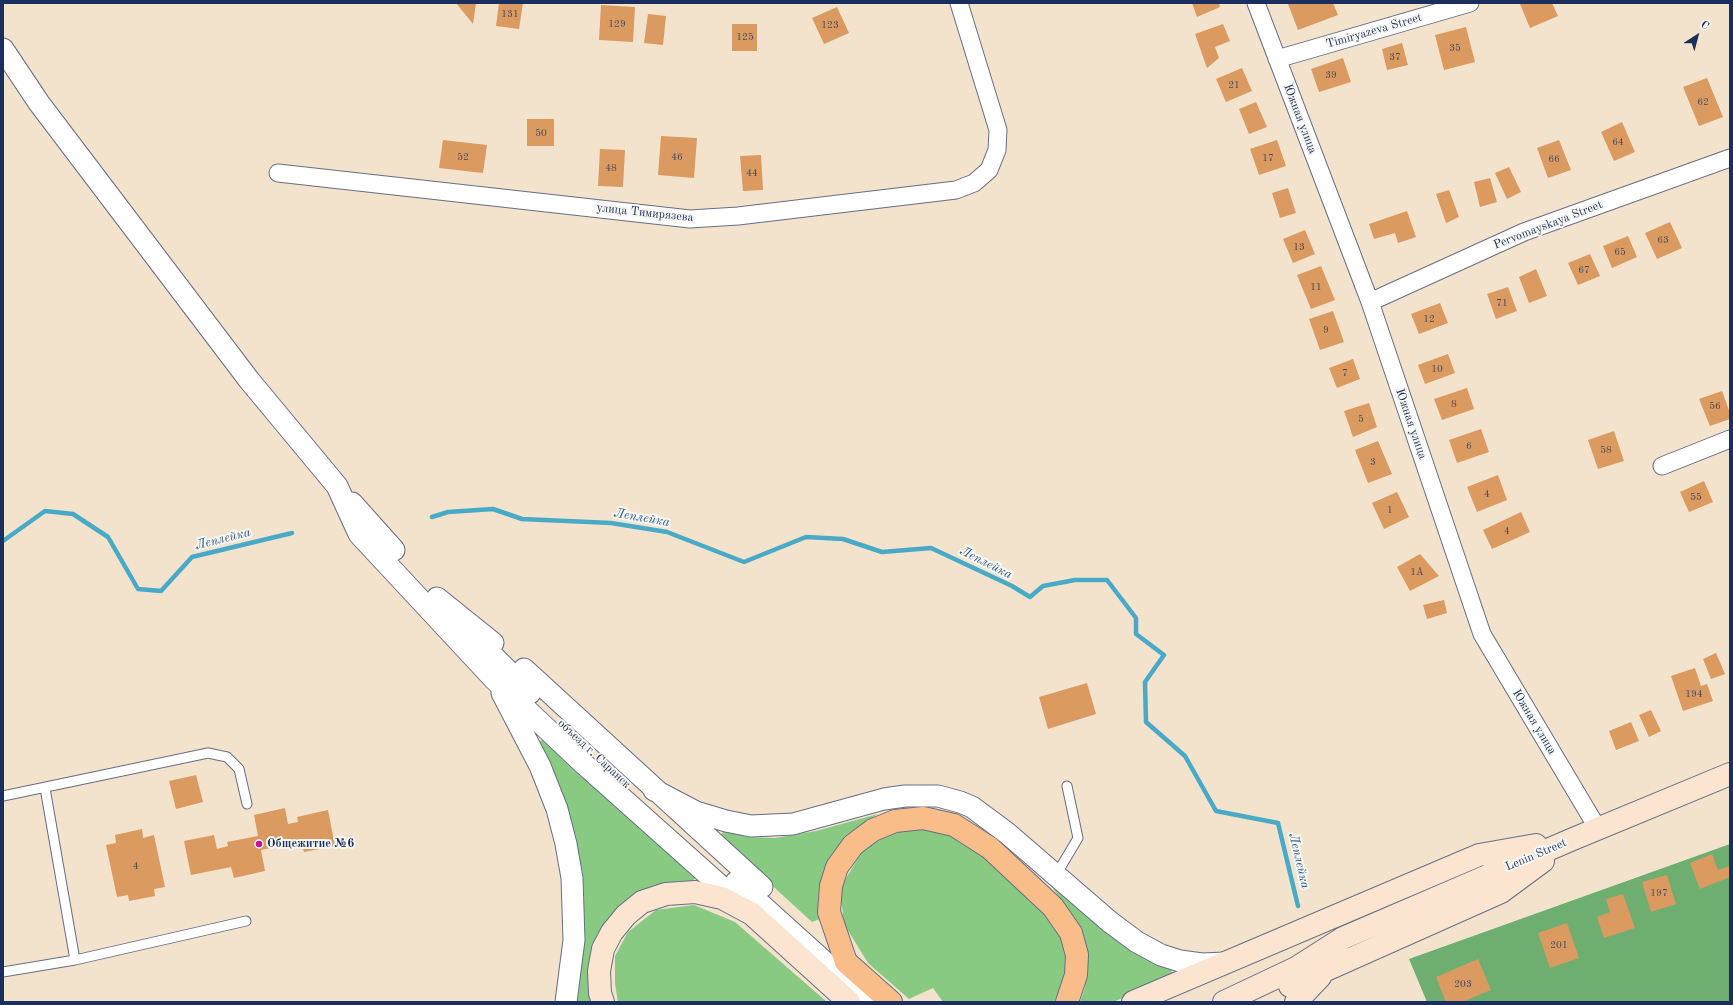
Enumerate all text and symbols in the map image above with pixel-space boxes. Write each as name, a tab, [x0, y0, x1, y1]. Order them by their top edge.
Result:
house number: 131	[501, 8, 519, 20]
street label: Timiryazeva Street	[1324, 10, 1424, 52]
north arrow	[1677, 16, 1717, 56]
house number: 129	[608, 18, 626, 30]
house number: 123	[821, 19, 839, 31]
text: С	[1698, 19, 1711, 32]
house number: 125	[736, 31, 754, 43]
house number: 35	[1449, 42, 1461, 54]
house number: 37	[1389, 51, 1401, 63]
house number: 39	[1325, 69, 1337, 81]
house number: 21	[1228, 79, 1240, 91]
street label: Южная улица	[1280, 82, 1320, 156]
house number: 62	[1697, 96, 1709, 108]
house number: 50	[535, 127, 547, 139]
house number: 64	[1612, 136, 1624, 148]
house number: 52	[457, 151, 469, 163]
house number: 46	[671, 151, 683, 163]
house number: 17	[1262, 152, 1274, 164]
house number: 66	[1548, 153, 1560, 165]
house number: 48	[605, 162, 617, 174]
house number: 44	[746, 167, 758, 179]
street label: Pervomayskaya Street	[1491, 198, 1605, 252]
street label: улица Тимирязева	[596, 201, 694, 225]
house number: 63	[1657, 234, 1669, 246]
house number: 13	[1293, 241, 1305, 253]
house number: 65	[1614, 246, 1626, 258]
house number: 67	[1578, 264, 1590, 276]
house number: 11	[1310, 281, 1322, 293]
house number: 71	[1496, 297, 1508, 309]
house number: 12	[1423, 313, 1435, 325]
house number: 9	[1323, 324, 1329, 336]
house number: 10	[1431, 363, 1443, 375]
house number: 7	[1342, 367, 1348, 379]
street label: Южная улица	[1392, 387, 1430, 461]
house number: 8	[1451, 398, 1457, 410]
house number: 56	[1709, 400, 1721, 412]
house number: 5	[1358, 413, 1364, 425]
house number: 6	[1466, 440, 1472, 452]
house number: 58	[1600, 444, 1612, 456]
house number: 3	[1370, 456, 1376, 468]
house number: 4	[1484, 488, 1490, 500]
house number: 55	[1690, 491, 1702, 503]
house number: 1	[1387, 504, 1393, 516]
water label: Леплейка	[613, 505, 671, 531]
water label: Леплейка	[194, 525, 252, 553]
house number: 4	[1504, 525, 1510, 537]
water label: Леплейка	[957, 543, 1015, 583]
house number: 1А	[1410, 566, 1424, 578]
street label: Южная улица	[1509, 687, 1559, 757]
house number: 194	[1685, 688, 1703, 700]
street label: объезд г. Саранск	[554, 716, 634, 792]
water label: Леплейка	[1285, 832, 1313, 890]
street label: Lenin Street	[1503, 836, 1569, 874]
place label: Общежитие №6	[267, 837, 354, 851]
marker: Общежитие №6	[254, 839, 264, 849]
house number: 4	[133, 860, 139, 872]
house number: 197	[1650, 887, 1668, 899]
house number: 201	[1550, 939, 1568, 951]
house number: 203	[1454, 978, 1472, 990]

